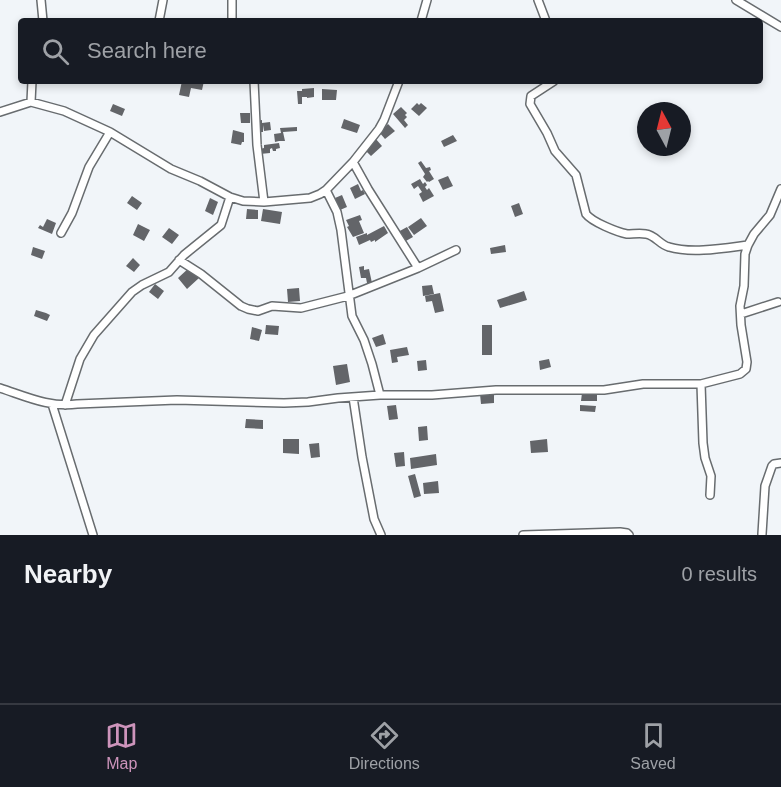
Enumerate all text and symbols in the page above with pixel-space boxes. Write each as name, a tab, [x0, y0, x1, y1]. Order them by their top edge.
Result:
search box	[18, 18, 763, 84]
icon: search	[39, 35, 72, 68]
text: Search here	[87, 38, 207, 63]
north arrow	[637, 102, 691, 156]
text: Nearby	[24, 559, 112, 589]
text: 0 results	[681, 563, 757, 585]
tab: Map	[105, 719, 138, 773]
tab: Directions	[349, 719, 420, 773]
tab: Saved	[630, 719, 676, 773]

